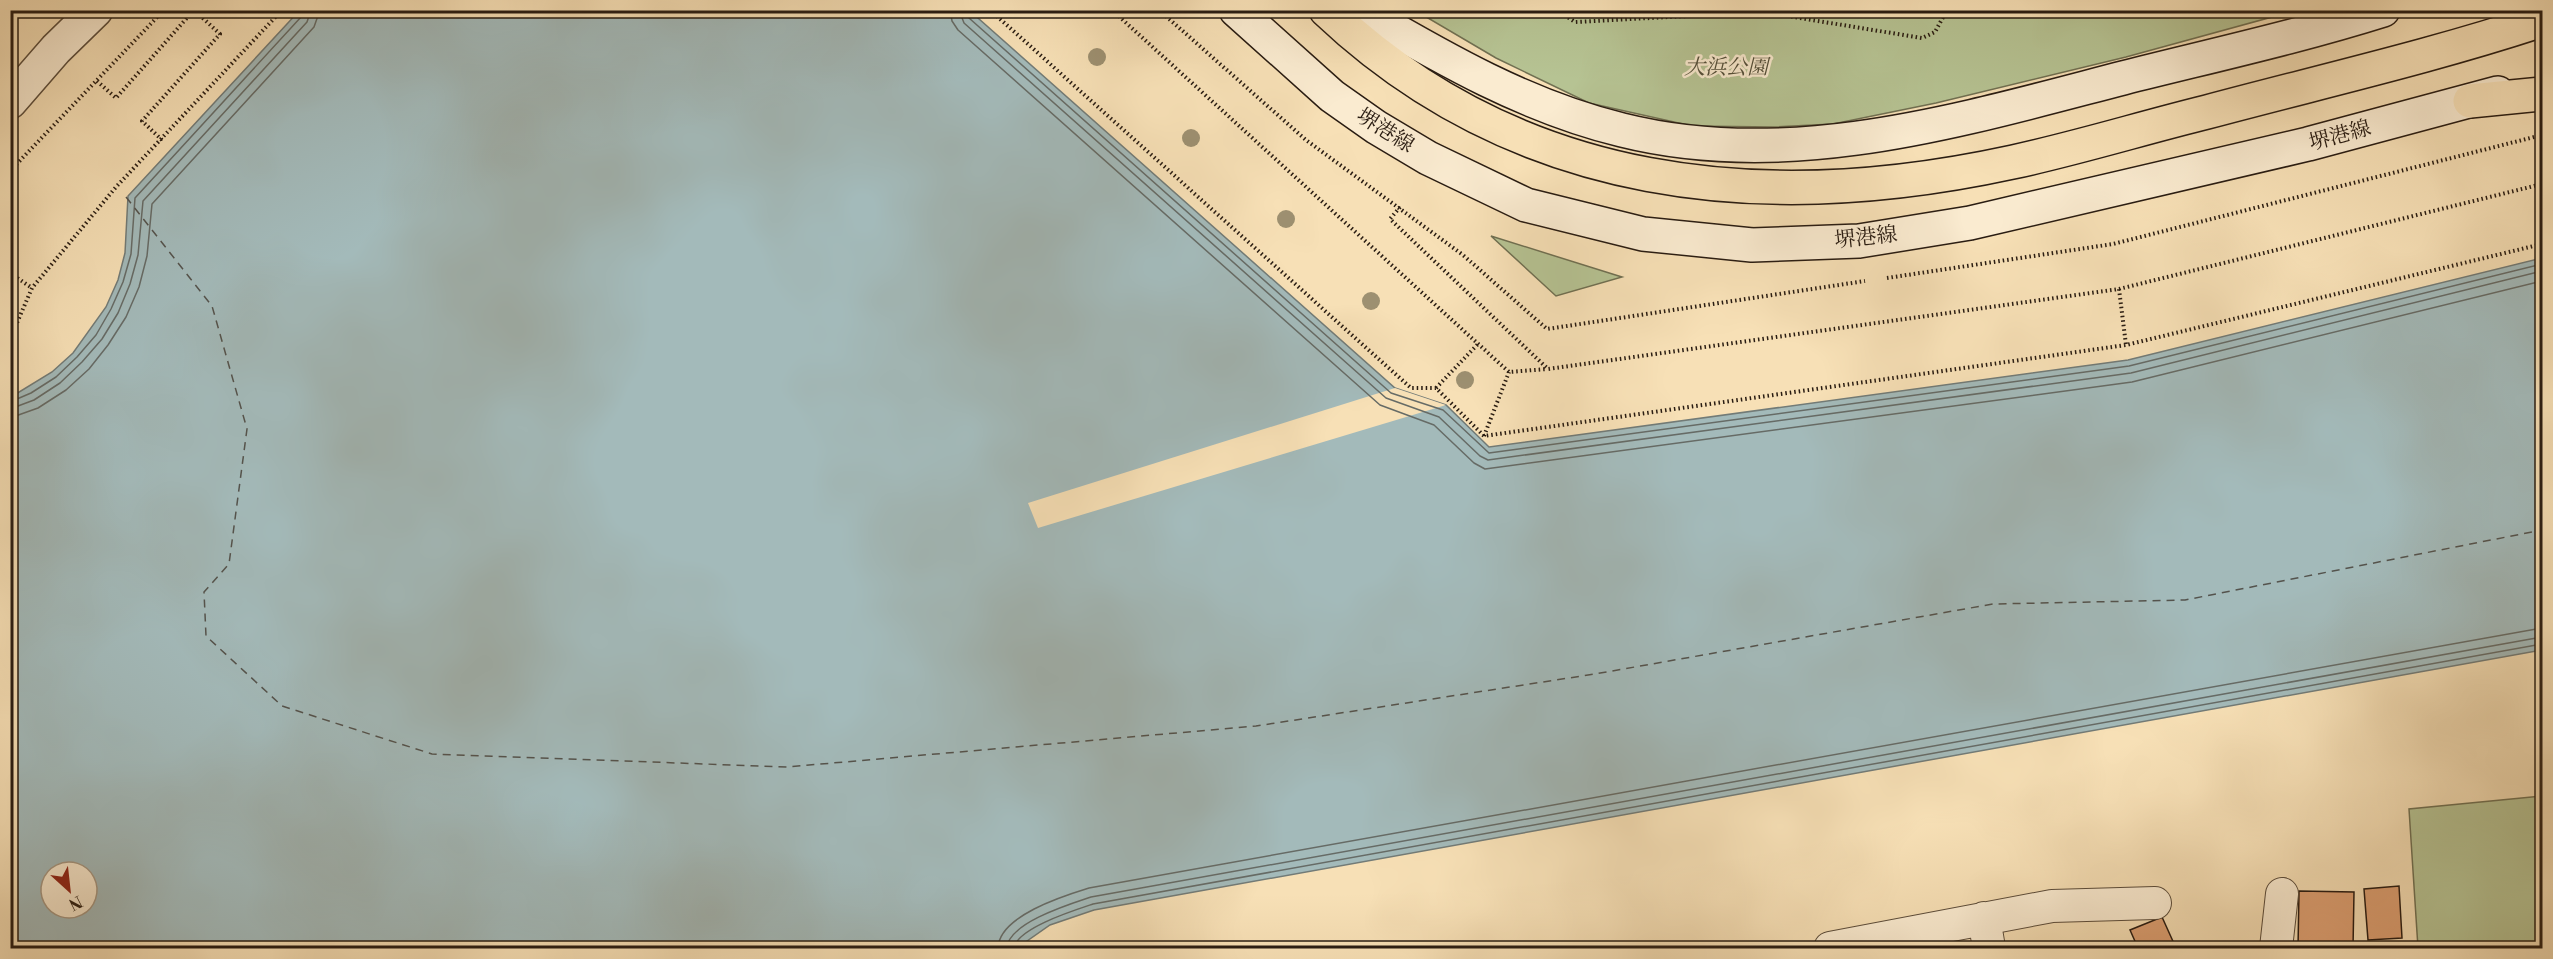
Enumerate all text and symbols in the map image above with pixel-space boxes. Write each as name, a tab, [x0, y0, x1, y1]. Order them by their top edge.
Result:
park label: 大浜公園	[1684, 55, 1771, 81]
street label: 堺港線	[1351, 103, 1419, 159]
street label: 堺港線	[2306, 115, 2374, 157]
street label: 堺港線	[1833, 222, 1899, 254]
north arrow	[39, 860, 99, 920]
text: N	[65, 891, 86, 914]

